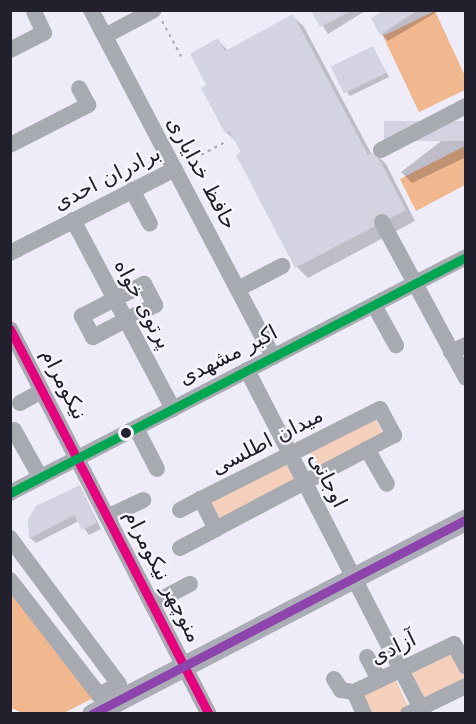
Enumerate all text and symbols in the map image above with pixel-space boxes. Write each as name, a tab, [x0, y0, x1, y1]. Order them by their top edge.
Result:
street label: حافظ خدایاری	[162, 112, 242, 234]
street label: برادران احدی	[49, 140, 165, 216]
street label: پرتوی خواه	[109, 255, 177, 353]
street label: اکبر مشهدی	[174, 319, 282, 391]
street label: نیکومرام	[35, 344, 93, 424]
street label: میدان اطلسی	[207, 402, 327, 480]
unlabelled marker	[120, 427, 132, 439]
street label: اوجانی	[303, 448, 353, 512]
street label: منوچهر نیکومرام	[119, 505, 207, 647]
street label: آزادی	[366, 626, 420, 670]

